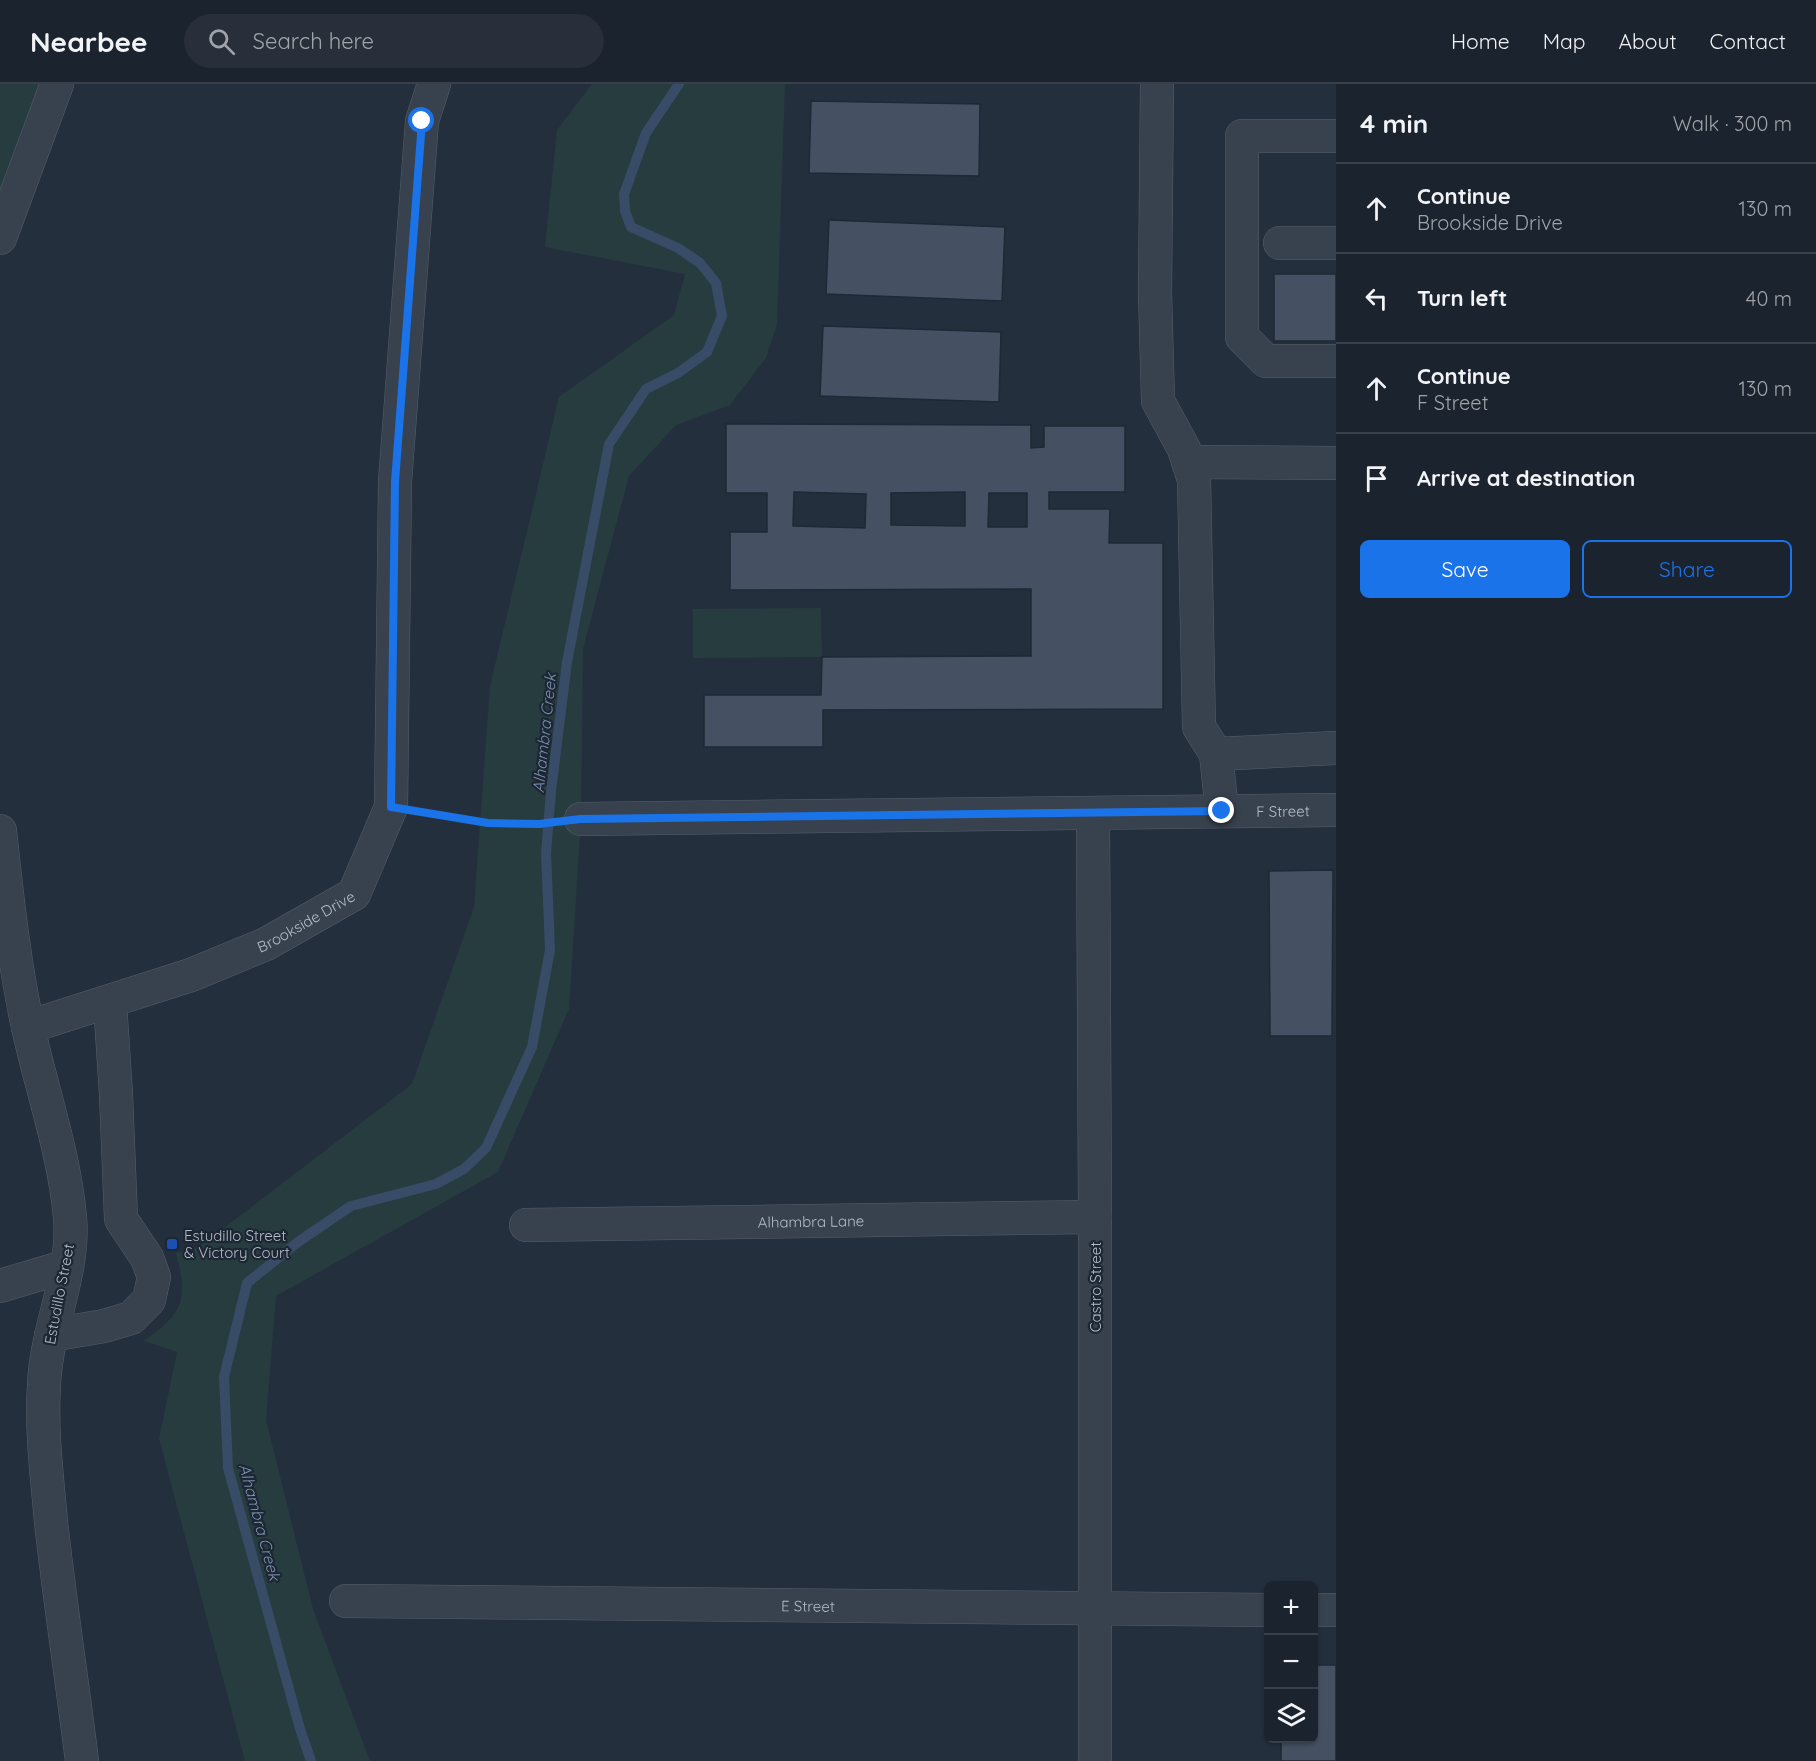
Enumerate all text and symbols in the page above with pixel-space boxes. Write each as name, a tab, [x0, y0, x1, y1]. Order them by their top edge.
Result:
search box	[184, 14, 604, 68]
text: Nearbee	[30, 24, 148, 59]
icon: search	[205, 25, 238, 58]
text: Search here	[253, 27, 374, 55]
text: Home	[1451, 28, 1510, 54]
text: Map	[1543, 28, 1586, 54]
text: About	[1619, 28, 1677, 54]
text: Contact	[1710, 28, 1786, 54]
route start	[408, 107, 434, 133]
text: 4 min	[1360, 107, 1428, 140]
text: Walk · 300 m	[1673, 111, 1792, 136]
text: Continue	[1417, 182, 1511, 210]
icon: ahead	[1360, 192, 1393, 225]
text: 130 m	[1739, 196, 1792, 221]
text: Brookside Drive	[1417, 210, 1563, 235]
icon: left	[1360, 282, 1393, 315]
text: Turn left	[1417, 284, 1507, 312]
text: 40 m	[1746, 286, 1792, 311]
text: Continue	[1417, 362, 1511, 390]
icon: ahead	[1360, 372, 1393, 405]
text: 130 m	[1739, 376, 1792, 401]
text: F Street	[1417, 390, 1488, 415]
icon: arrive	[1360, 462, 1393, 495]
text: Arrive at destination	[1417, 464, 1635, 492]
button: Save	[1360, 540, 1570, 598]
button: Share	[1582, 540, 1792, 598]
water label: Alhambra Creek	[528, 671, 560, 794]
route end	[1208, 797, 1234, 823]
street label: F Street	[1256, 801, 1310, 820]
street label: Brookside Drive	[254, 886, 358, 956]
street label: Alhambra Lane	[758, 1211, 864, 1231]
place label: Estudillo Street & Victory Court	[184, 1226, 290, 1262]
marker: Estudillo Street & Victory Court	[165, 1237, 179, 1251]
street label: Estudillo Street	[40, 1242, 78, 1346]
street label: Castro Street	[1086, 1242, 1105, 1332]
water label: Alhambra Creek	[235, 1461, 286, 1584]
map controls	[1264, 1581, 1318, 1743]
button: +	[1264, 1581, 1318, 1635]
street label: E Street	[781, 1596, 835, 1615]
button: −	[1264, 1635, 1318, 1689]
button: layers	[1264, 1689, 1318, 1743]

